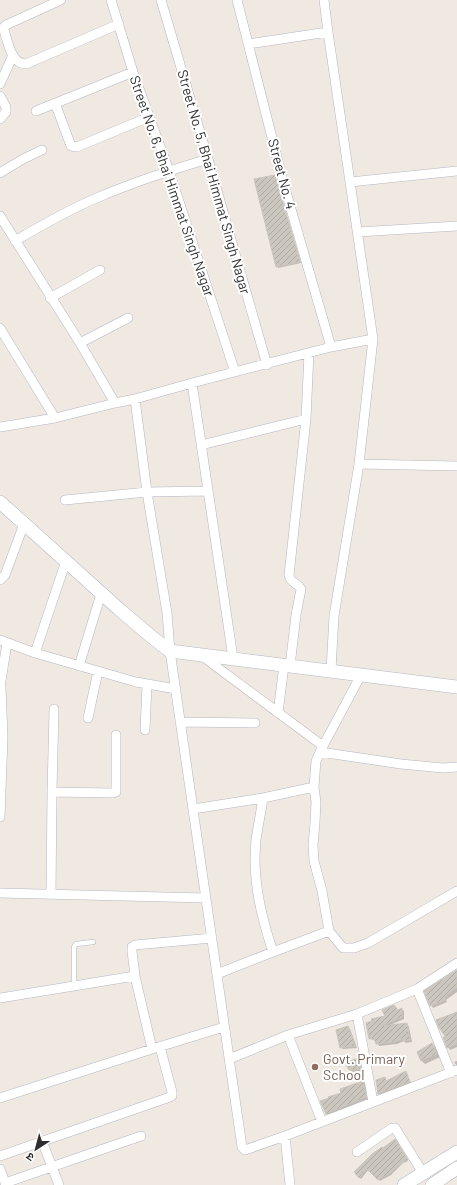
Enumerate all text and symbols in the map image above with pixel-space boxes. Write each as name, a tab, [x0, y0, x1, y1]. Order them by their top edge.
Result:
street label: Street No. 5, Bhai Himmat Singh Nagar	[174, 68, 255, 296]
street label: Street No. 6, Bhai Himmat Singh Nagar	[127, 73, 218, 299]
street label: Street No. 4	[265, 137, 300, 211]
place label: Govt. Primary School	[323, 1050, 406, 1083]
marker: Govt. Primary School	[310, 1062, 320, 1072]
north arrow	[16, 1129, 56, 1169]
text: उ	[23, 1150, 36, 1165]

